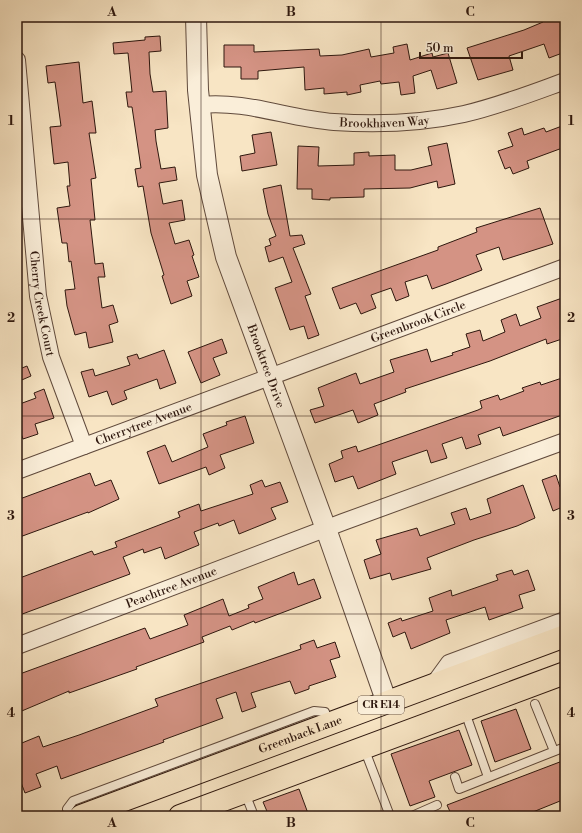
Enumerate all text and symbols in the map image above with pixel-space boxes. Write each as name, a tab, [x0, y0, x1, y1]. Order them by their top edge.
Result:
text: A	[106, 4, 117, 20]
text: B	[286, 4, 296, 20]
text: C	[465, 4, 475, 20]
scale bar	[420, 34, 522, 60]
text: 50 m	[426, 41, 454, 56]
street label: Brookhaven Way	[338, 112, 430, 131]
text: 1	[8, 113, 15, 129]
text: 1	[568, 113, 575, 129]
street label: Cherry Creek Court	[27, 250, 58, 358]
street label: Greenbrook Circle	[369, 297, 468, 346]
text: 2	[7, 310, 15, 326]
text: 2	[567, 310, 575, 326]
street label: Brooktree Drive	[244, 321, 288, 410]
street label: Cherrytree Avenue	[93, 399, 194, 449]
text: 3	[7, 508, 15, 524]
text: 3	[567, 508, 575, 524]
street label: Peachtree Avenue	[124, 563, 219, 611]
road number: CR E14	[358, 696, 404, 714]
text: 4	[7, 705, 16, 721]
text: 4	[567, 705, 576, 721]
street label: Greenback Lane	[256, 712, 344, 757]
text: A	[106, 815, 117, 831]
text: B	[286, 815, 296, 831]
text: C	[465, 815, 475, 831]

